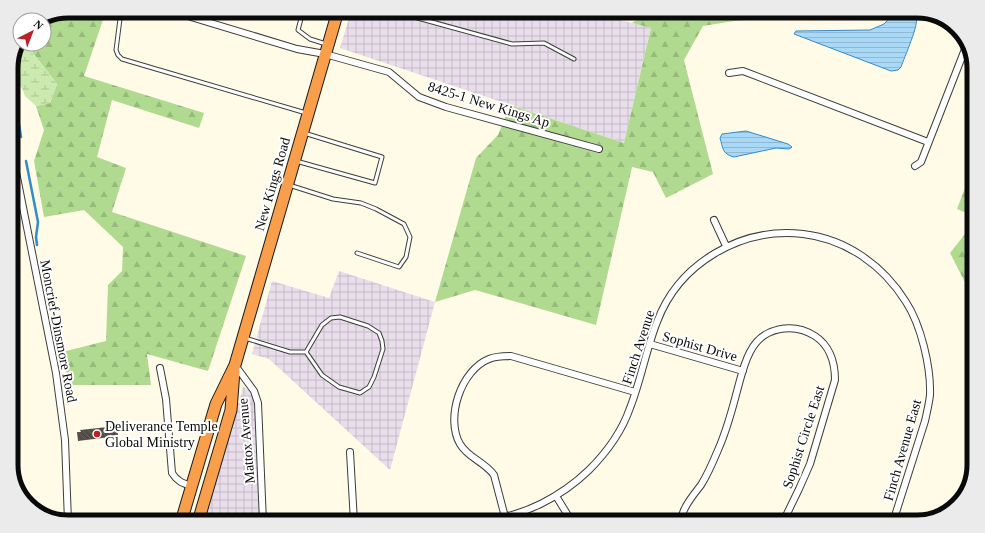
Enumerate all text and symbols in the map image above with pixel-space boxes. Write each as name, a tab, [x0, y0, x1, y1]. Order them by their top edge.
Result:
north arrow	[12, 12, 52, 52]
text: N	[32, 17, 46, 32]
street label: 8425-1 New Kings Ap	[426, 79, 551, 130]
street label: New Kings Road	[252, 136, 293, 233]
street label: Moncrief-Dinsmore Road	[37, 258, 80, 404]
street label: Finch Avenue	[619, 308, 658, 386]
street label: Sophist Drive	[661, 329, 739, 364]
street label: Sophist Circle East	[780, 384, 827, 491]
street label: Mattox Avenue	[235, 398, 258, 484]
street label: Finch Avenue East	[881, 398, 924, 503]
place label: Deliverance Temple Global Ministry	[105, 419, 218, 450]
marker: Deliverance Temple Global Ministry	[92, 429, 102, 439]

